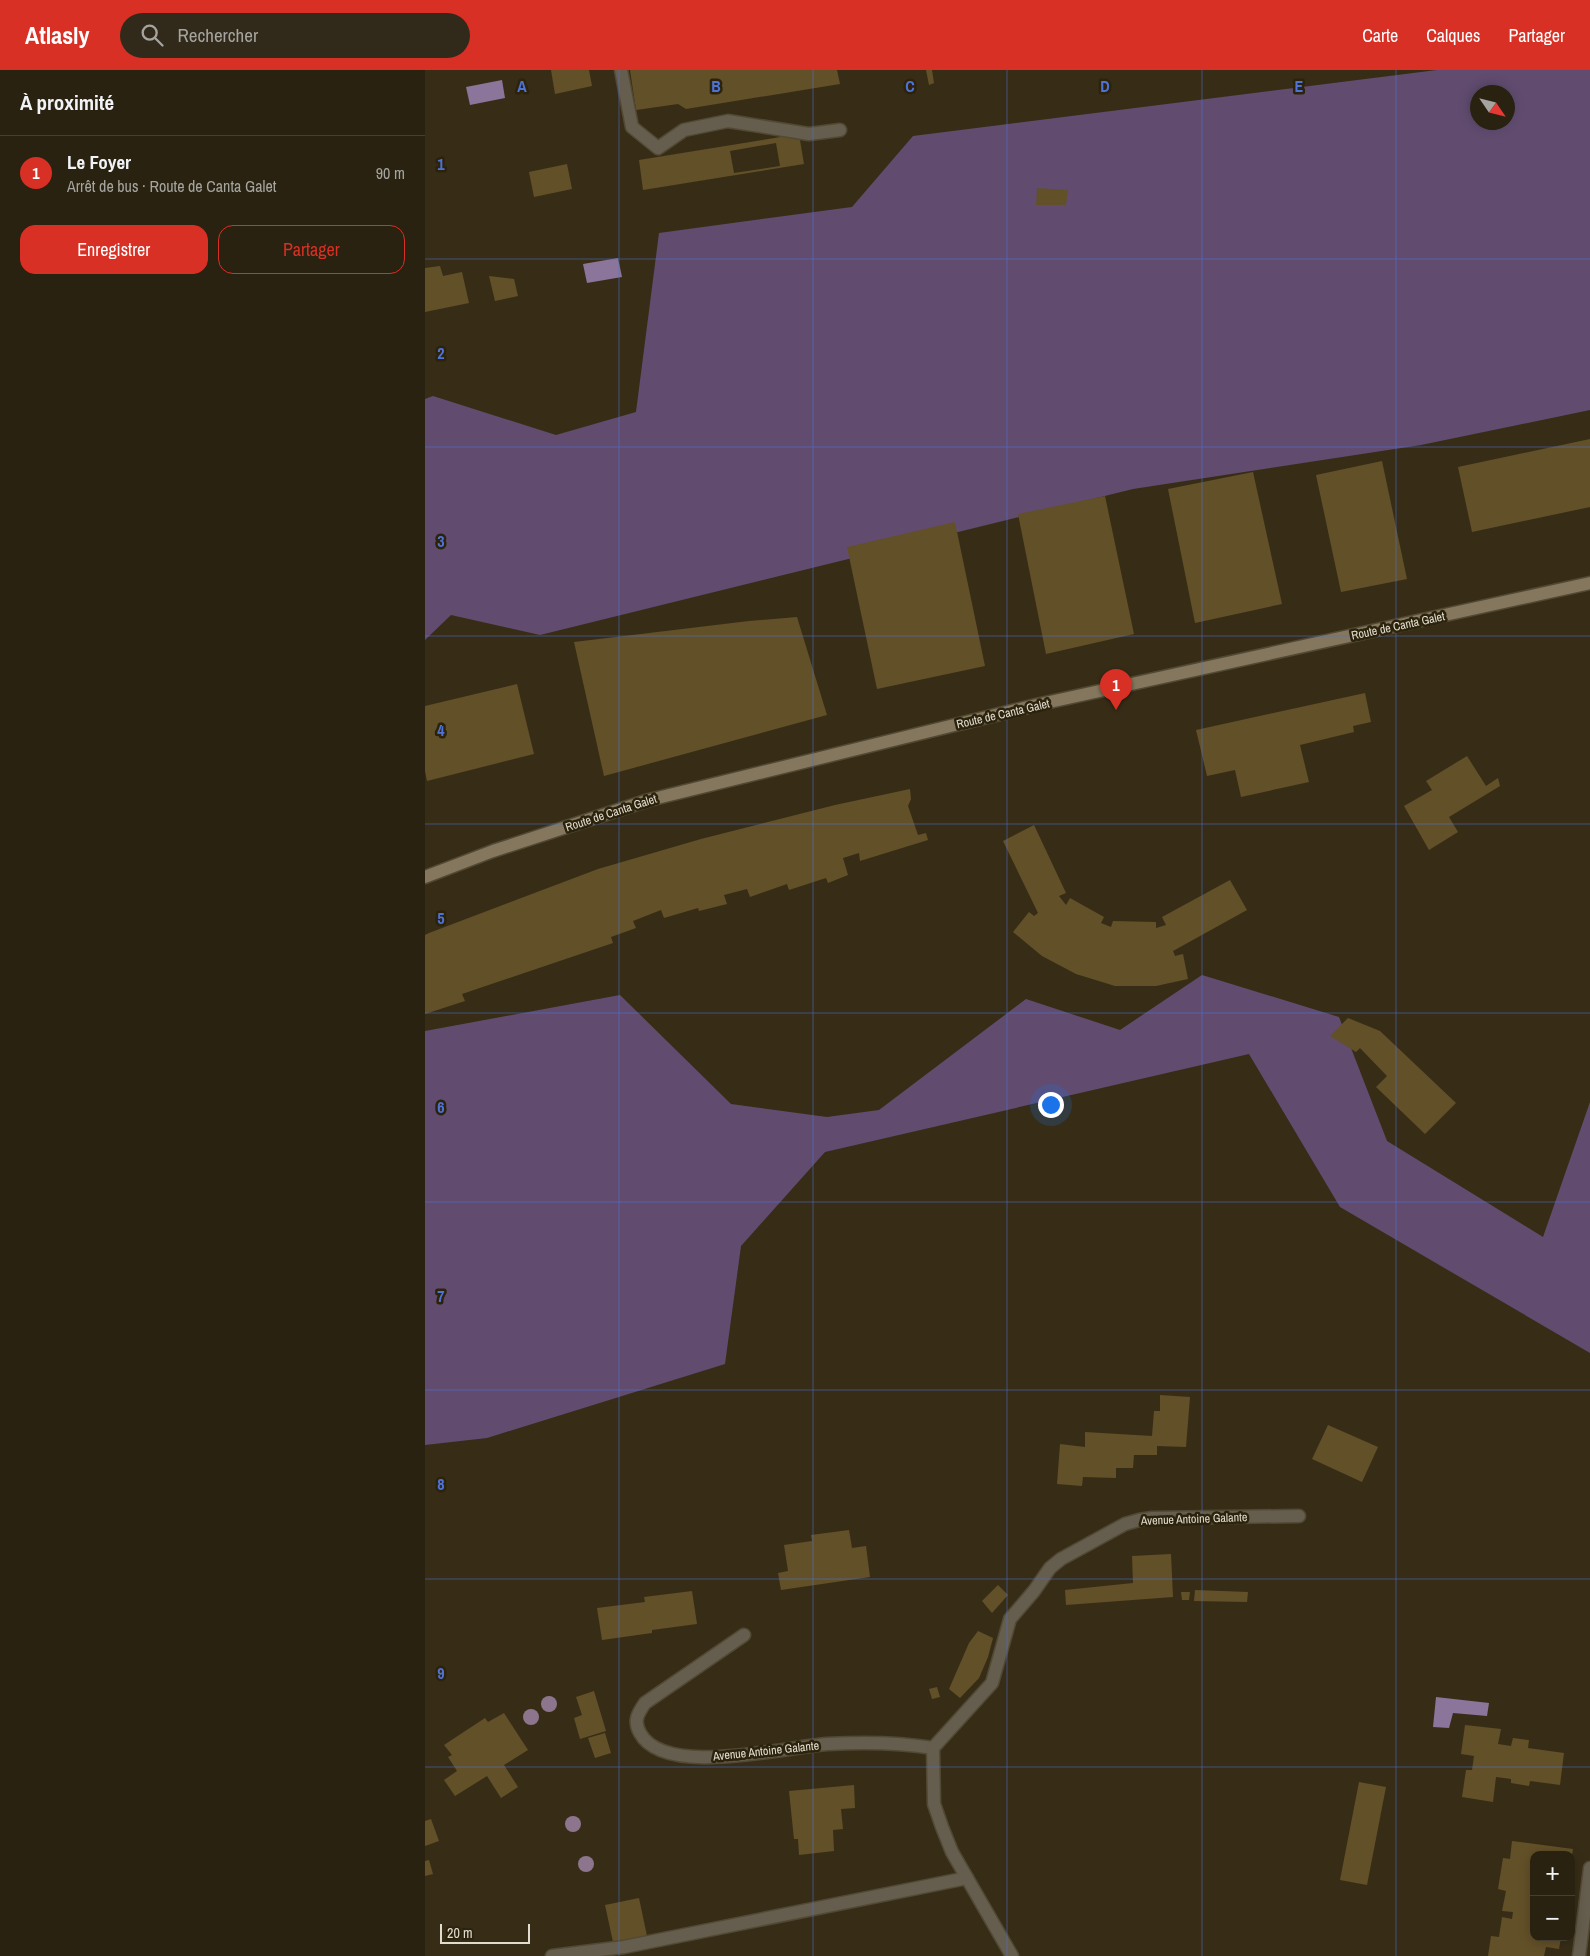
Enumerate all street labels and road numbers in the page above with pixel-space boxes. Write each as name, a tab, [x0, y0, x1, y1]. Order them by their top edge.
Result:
street label: Route de Canta Galet	[1350, 608, 1446, 644]
street label: Route de Canta Galet	[955, 695, 1051, 733]
street label: Route de Canta Galet	[563, 791, 659, 835]
street label: Avenue Antoine Galante	[1139, 1509, 1248, 1529]
street label: Avenue Antoine Galante	[711, 1737, 820, 1765]

